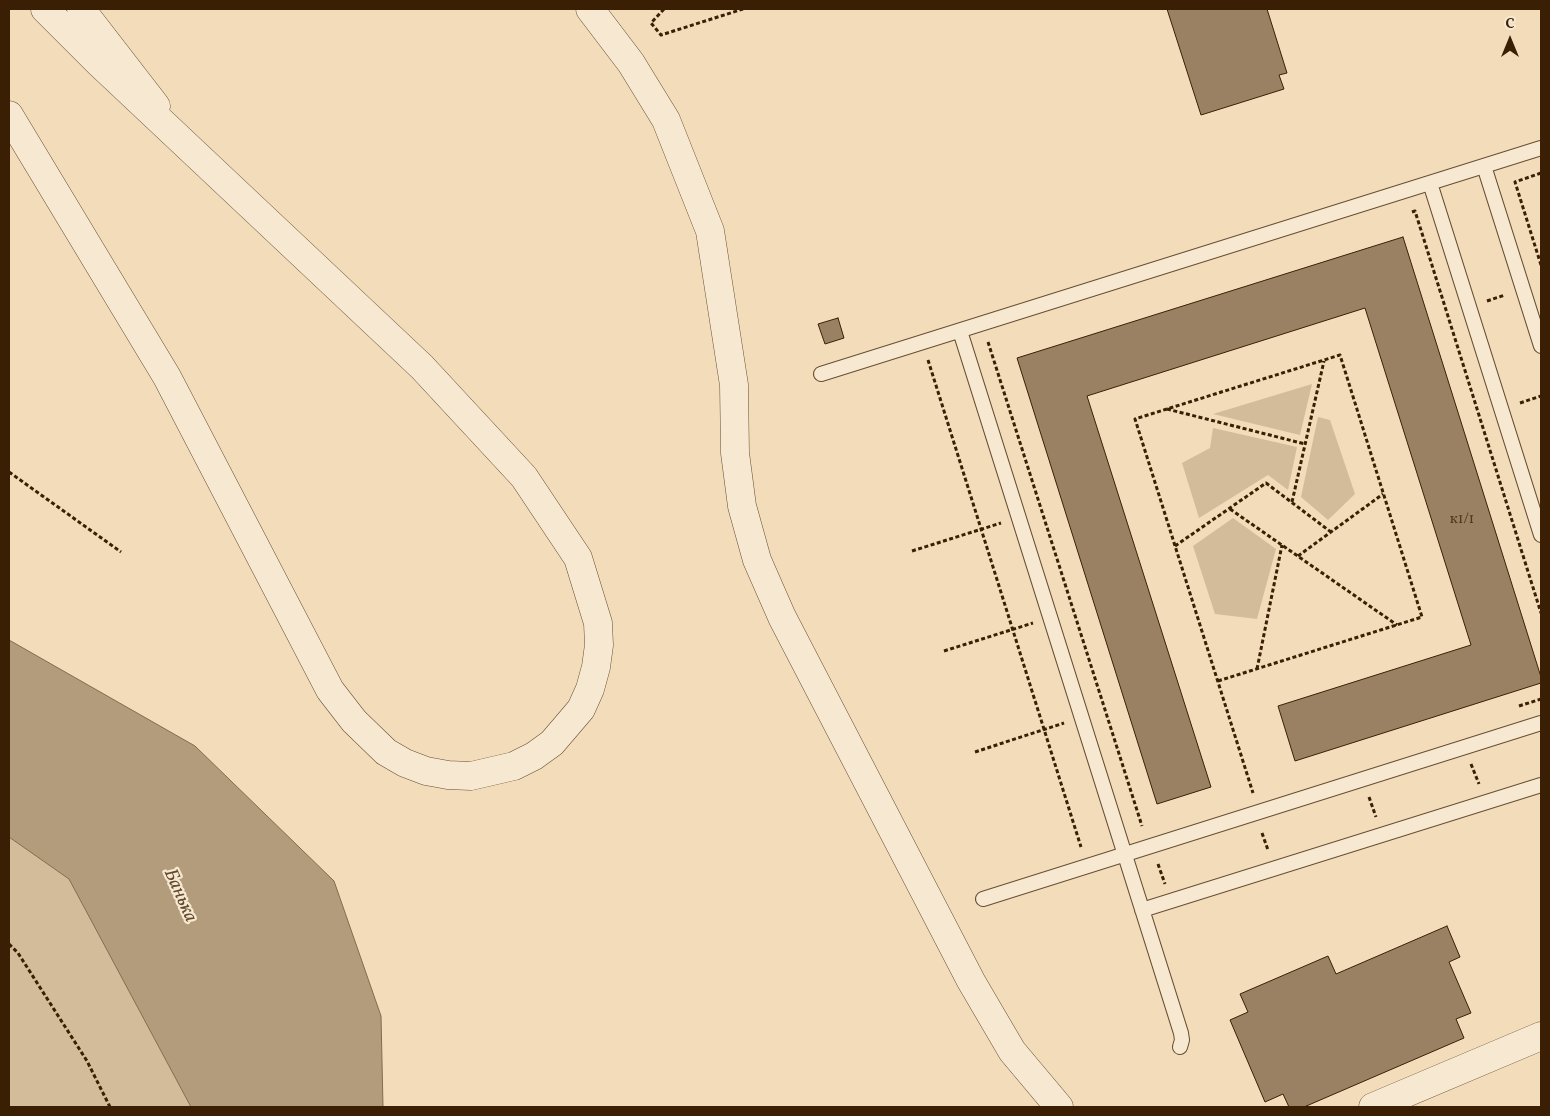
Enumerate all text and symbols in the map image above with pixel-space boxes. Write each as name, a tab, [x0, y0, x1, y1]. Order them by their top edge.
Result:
north arrow	[1485, 15, 1535, 65]
text: С	[1505, 15, 1515, 34]
house number: к1/1	[1450, 511, 1474, 529]
water label: Банька	[157, 866, 201, 926]

